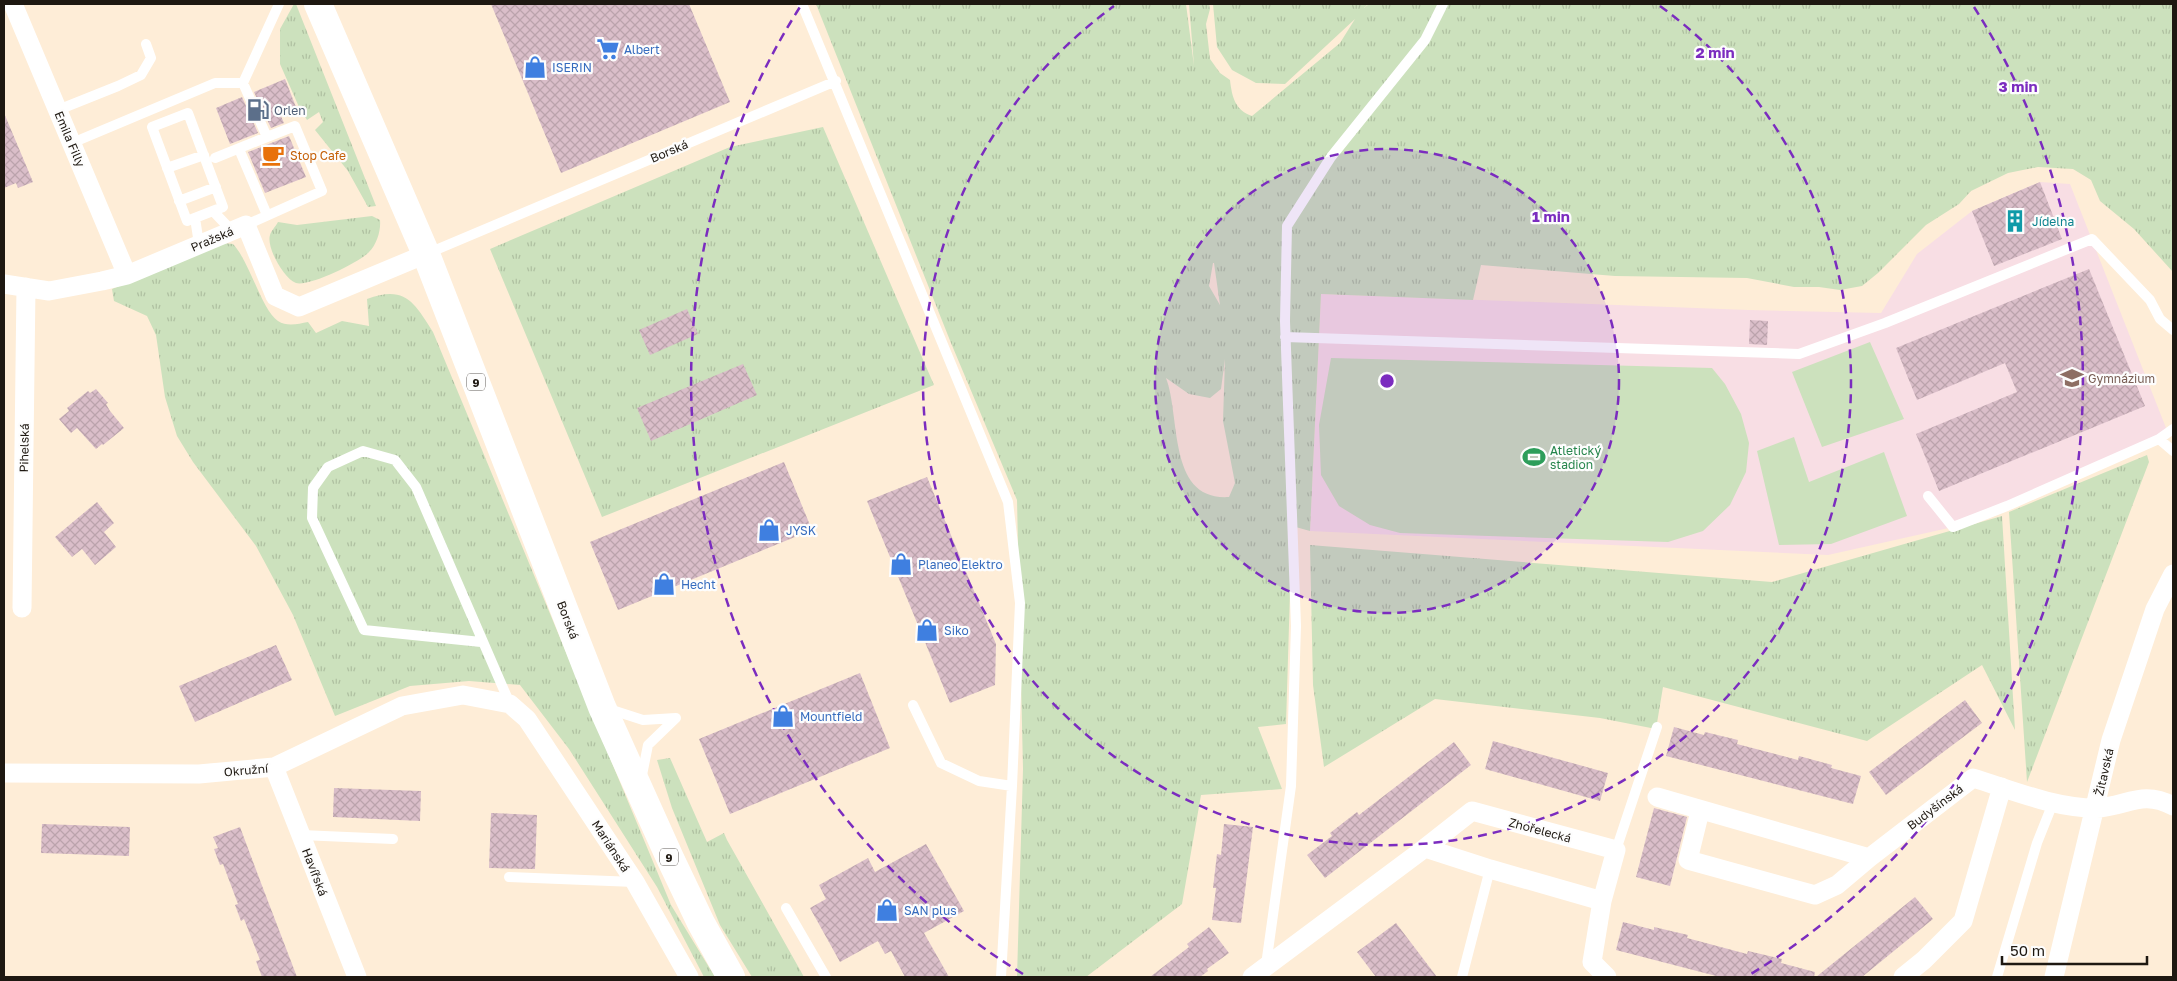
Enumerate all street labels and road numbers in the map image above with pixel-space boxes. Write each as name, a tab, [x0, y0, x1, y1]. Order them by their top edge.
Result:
street label: Emila Filly	[52, 109, 89, 169]
street label: Borská	[648, 136, 690, 166]
street label: Pražská	[188, 223, 236, 255]
road number: 9	[467, 374, 485, 391]
street label: Pihelská	[16, 423, 32, 473]
street label: Borská	[554, 599, 582, 641]
street label: Žitavská	[2091, 747, 2117, 797]
street label: Okružní	[223, 761, 270, 779]
street label: Budyšínská	[1904, 781, 1966, 833]
street label: Zhořelecká	[1507, 814, 1573, 846]
street label: Mariánská	[589, 817, 633, 875]
street label: Havířská	[299, 846, 331, 898]
road number: 9	[660, 849, 678, 866]

